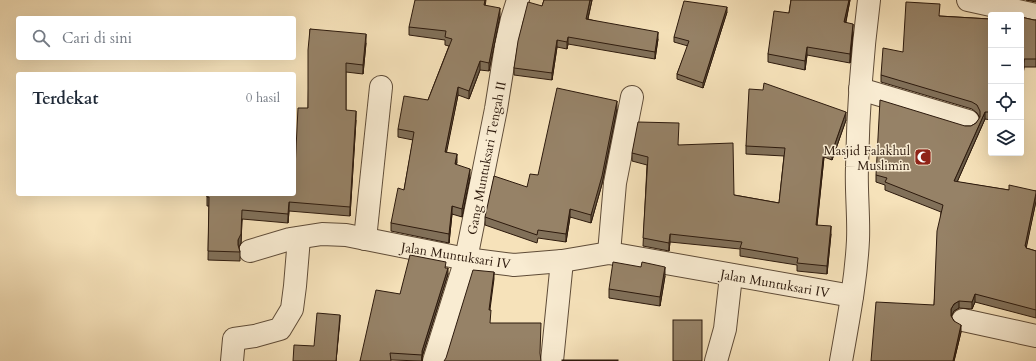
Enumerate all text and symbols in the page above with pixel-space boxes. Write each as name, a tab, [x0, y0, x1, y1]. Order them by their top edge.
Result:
map controls	[988, 12, 1024, 156]
button: +	[988, 12, 1024, 48]
search box	[16, 16, 296, 60]
icon: search	[30, 27, 52, 49]
text: Cari di sini	[62, 28, 132, 48]
button: −	[988, 48, 1024, 84]
street label: Gang Muntuksari Tengah II	[463, 80, 511, 237]
button: locate	[988, 84, 1024, 120]
text: Terdekat	[32, 87, 98, 110]
text: 0 hasil	[246, 89, 280, 107]
button: layers	[988, 120, 1024, 156]
place label: Masjid Falakhul Muslimin	[824, 142, 911, 175]
mosque icon: Masjid Falakhul Muslimin	[913, 147, 933, 167]
street label: Jalan Muntuksari IV	[398, 238, 512, 274]
street label: Jalan Muntuksari IV	[717, 265, 831, 303]

